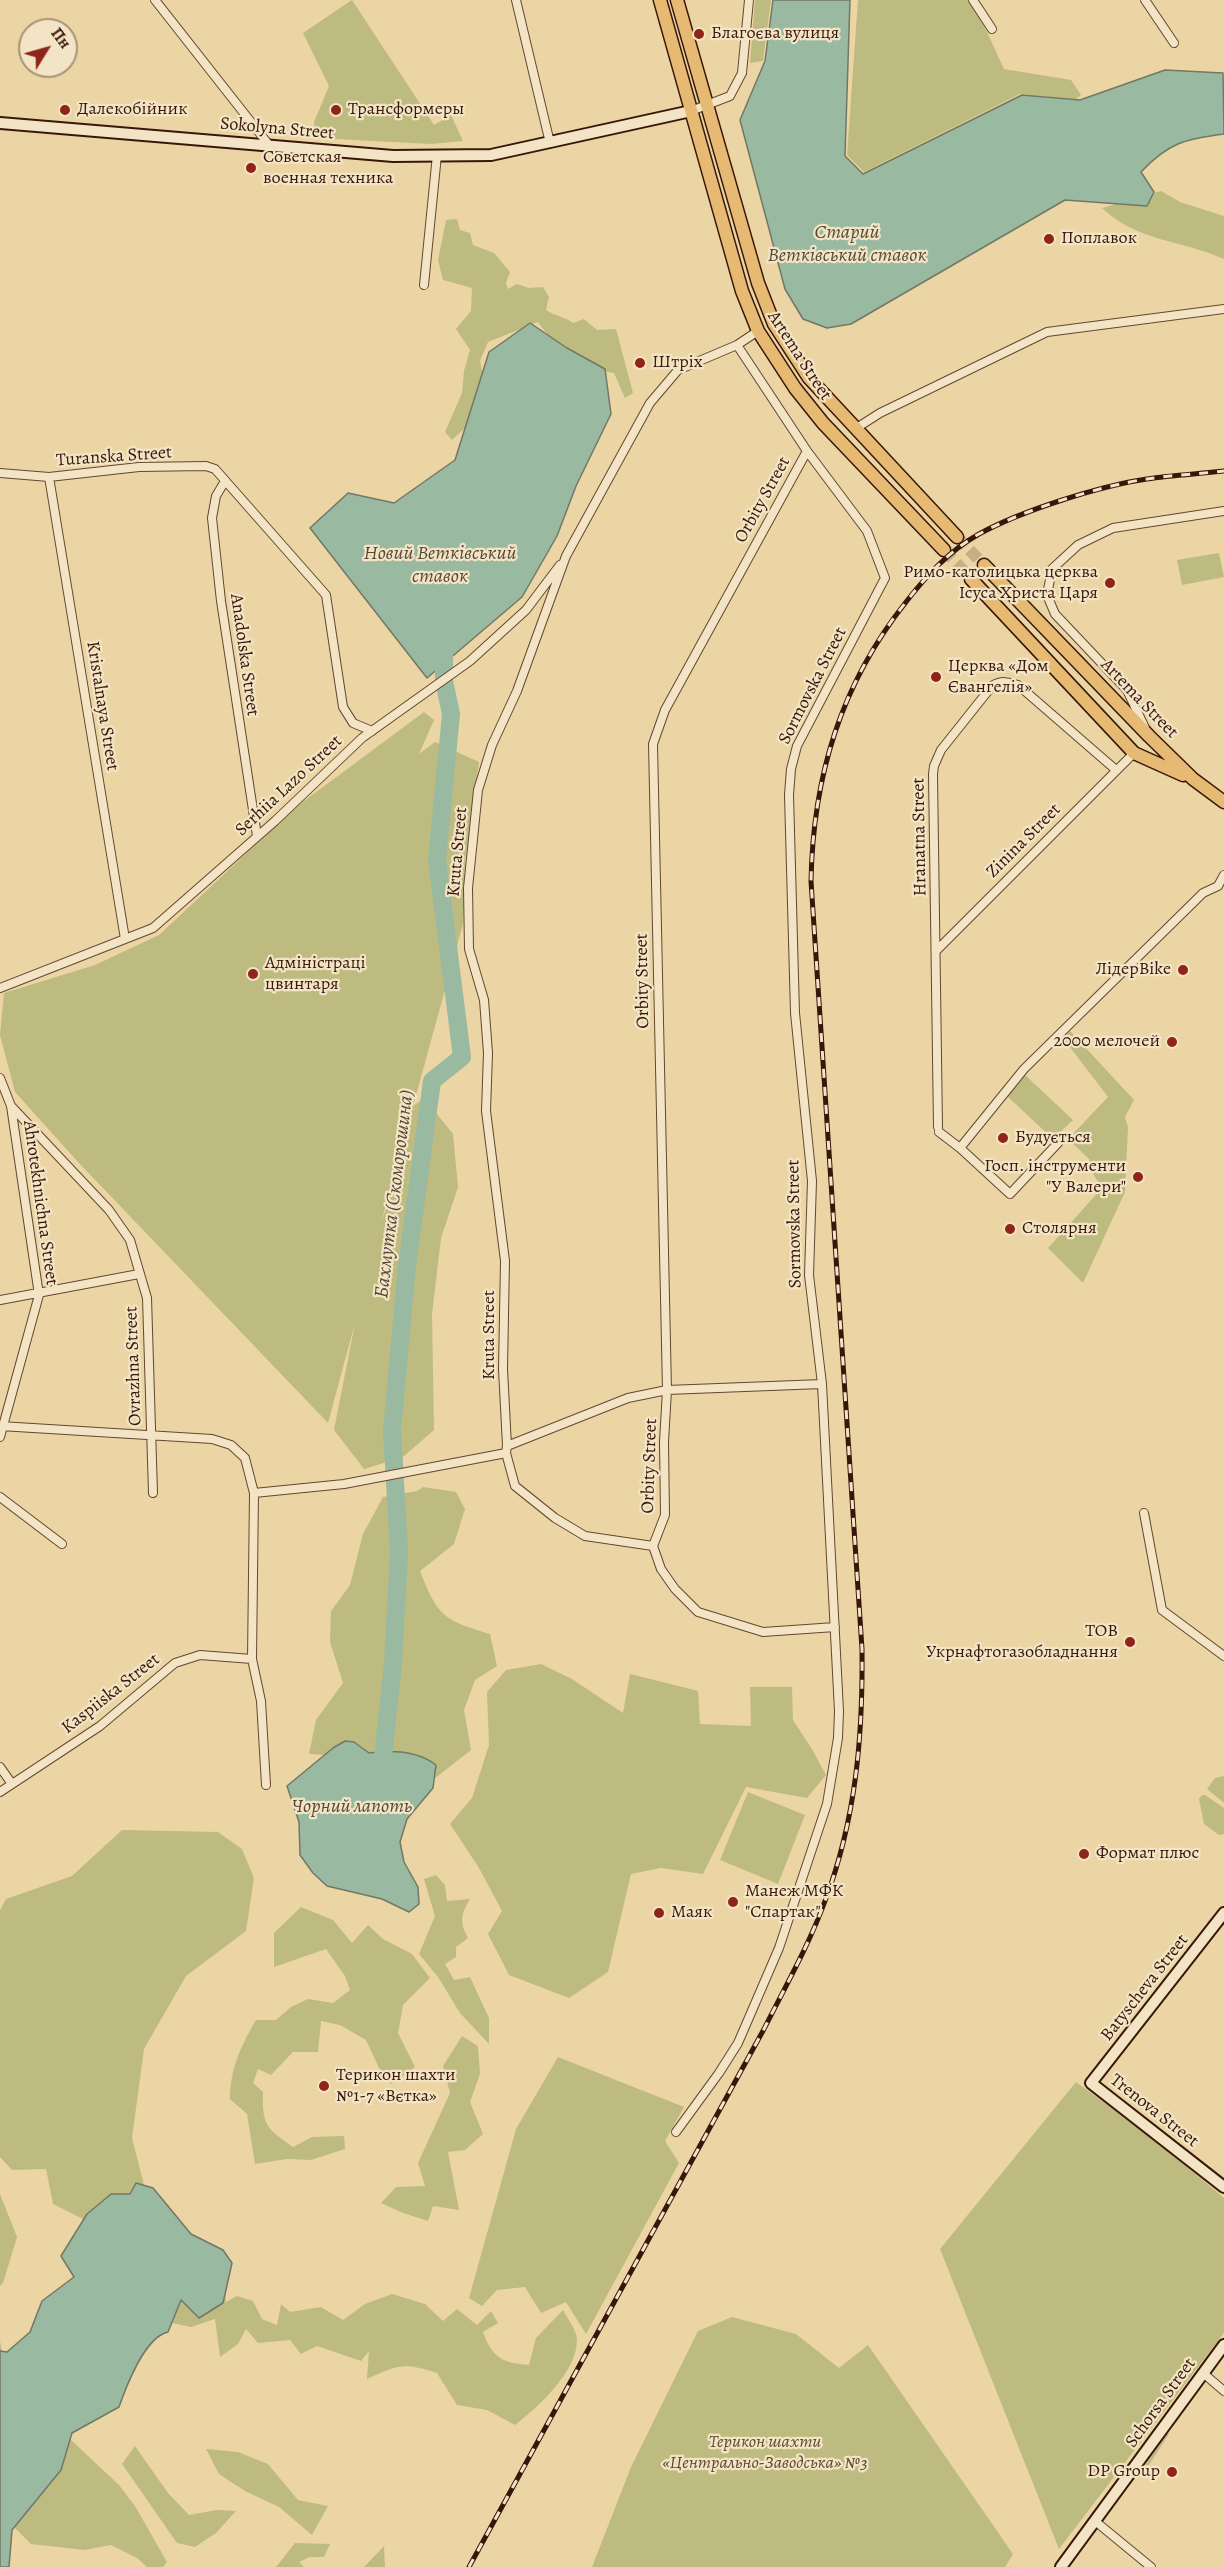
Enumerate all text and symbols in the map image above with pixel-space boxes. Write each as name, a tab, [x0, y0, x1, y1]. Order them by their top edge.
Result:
north arrow	[18, 18, 78, 78]
text: Пн	[46, 23, 76, 53]
place label: Благоєва вулиця	[711, 23, 839, 45]
marker: Благоєва вулиця	[692, 27, 706, 41]
place label: Далекобійник	[77, 99, 187, 121]
place label: Трансформеры	[348, 99, 464, 121]
marker: Далекобійник	[58, 103, 72, 117]
marker: Трансформеры	[329, 103, 343, 117]
street label: Sokolyna Street	[219, 113, 335, 145]
place label: Советская военная техника	[263, 147, 393, 190]
marker: Советская военная техника	[244, 161, 258, 175]
water label: Старий Ветківський ставок	[768, 221, 926, 268]
place label: Поплавок	[1061, 228, 1137, 250]
marker: Поплавок	[1042, 232, 1056, 246]
street label: Artema Street	[762, 307, 836, 405]
place label: Штріх	[652, 352, 703, 374]
marker: Штріх	[633, 356, 647, 370]
street label: Turanska Street	[55, 442, 173, 472]
street label: Orbity Street	[730, 453, 796, 547]
water label: Новий Ветківський ставок	[364, 542, 516, 589]
place label: Римо-католицька церква Ісуса Христа Царя	[903, 562, 1098, 604]
marker: Римо-католицька церква Ісуса Христа Царя	[1103, 576, 1117, 590]
street label: Anadolska Street	[225, 592, 263, 718]
street label: Sormovska Street	[774, 624, 852, 748]
street label: Kristalnaya Street	[81, 640, 123, 772]
street label: Artema Street	[1096, 655, 1182, 743]
place label: Церква «Дом Євангелія»	[948, 656, 1049, 698]
marker: Церква «Дом Євангелія»	[929, 670, 943, 684]
street label: Serhiia Lazo Street	[231, 731, 347, 841]
street label: Hranatna Street	[908, 777, 932, 897]
street label: Zinina Street	[982, 799, 1066, 883]
street label: Kruta Street	[443, 806, 473, 898]
street label: Orbity Street	[631, 933, 655, 1029]
place label: Адміністраці цвинтаря	[265, 953, 366, 996]
place label: ЛідерBike	[1096, 959, 1171, 981]
marker: ЛідерBike	[1176, 963, 1190, 977]
marker: Адміністраці цвинтаря	[246, 967, 260, 981]
place label: 2000 мелочей	[1053, 1031, 1160, 1053]
marker: 2000 мелочей	[1165, 1035, 1179, 1049]
water label: Бахмутка (Скоморошина)	[370, 1088, 420, 1300]
street label: Ahrotekhnichna Street	[18, 1119, 62, 1287]
place label: Будується	[1015, 1127, 1091, 1149]
marker: Будується	[996, 1131, 1010, 1145]
place label: Госп. інструменти "У Валери"	[984, 1156, 1126, 1198]
street label: Sormovska Street	[783, 1159, 807, 1289]
marker: Госп. інструменти "У Валери"	[1131, 1170, 1145, 1184]
place label: Столярня	[1022, 1218, 1097, 1240]
marker: Столярня	[1003, 1222, 1017, 1236]
street label: Kruta Street	[479, 1290, 501, 1380]
street label: Ovrazhna Street	[121, 1306, 147, 1426]
street label: Orbity Street	[638, 1418, 662, 1514]
place label: ТОВ Укрнафтогазобладнання	[926, 1621, 1118, 1664]
marker: ТОВ Укрнафтогазобладнання	[1123, 1635, 1137, 1649]
street label: Kaspiiska Street	[58, 1649, 164, 1739]
water label: Чорний лапоть	[292, 1795, 412, 1819]
place label: Формат плюс	[1096, 1843, 1199, 1865]
marker: Формат плюс	[1077, 1847, 1091, 1861]
place label: Манеж МФК "Спартак"	[745, 1881, 843, 1924]
marker: Манеж МФК "Спартак"	[726, 1895, 740, 1909]
place label: Маяк	[671, 1902, 712, 1924]
marker: Маяк	[652, 1906, 666, 1920]
street label: Batyscheva Street	[1097, 1930, 1193, 2046]
place label: Терикон шахти №1-7 «Вєтка»	[336, 2065, 456, 2108]
street label: Trenova Street	[1105, 2070, 1203, 2152]
marker: Терикон шахти №1-7 «Вєтка»	[317, 2079, 331, 2093]
street label: Schorsa Street	[1121, 2354, 1201, 2452]
park label: Терикон шахти «Центрально-Заводська» №3	[662, 2432, 868, 2474]
place label: DP Group	[1087, 2461, 1160, 2483]
marker: DP Group	[1165, 2465, 1179, 2479]

